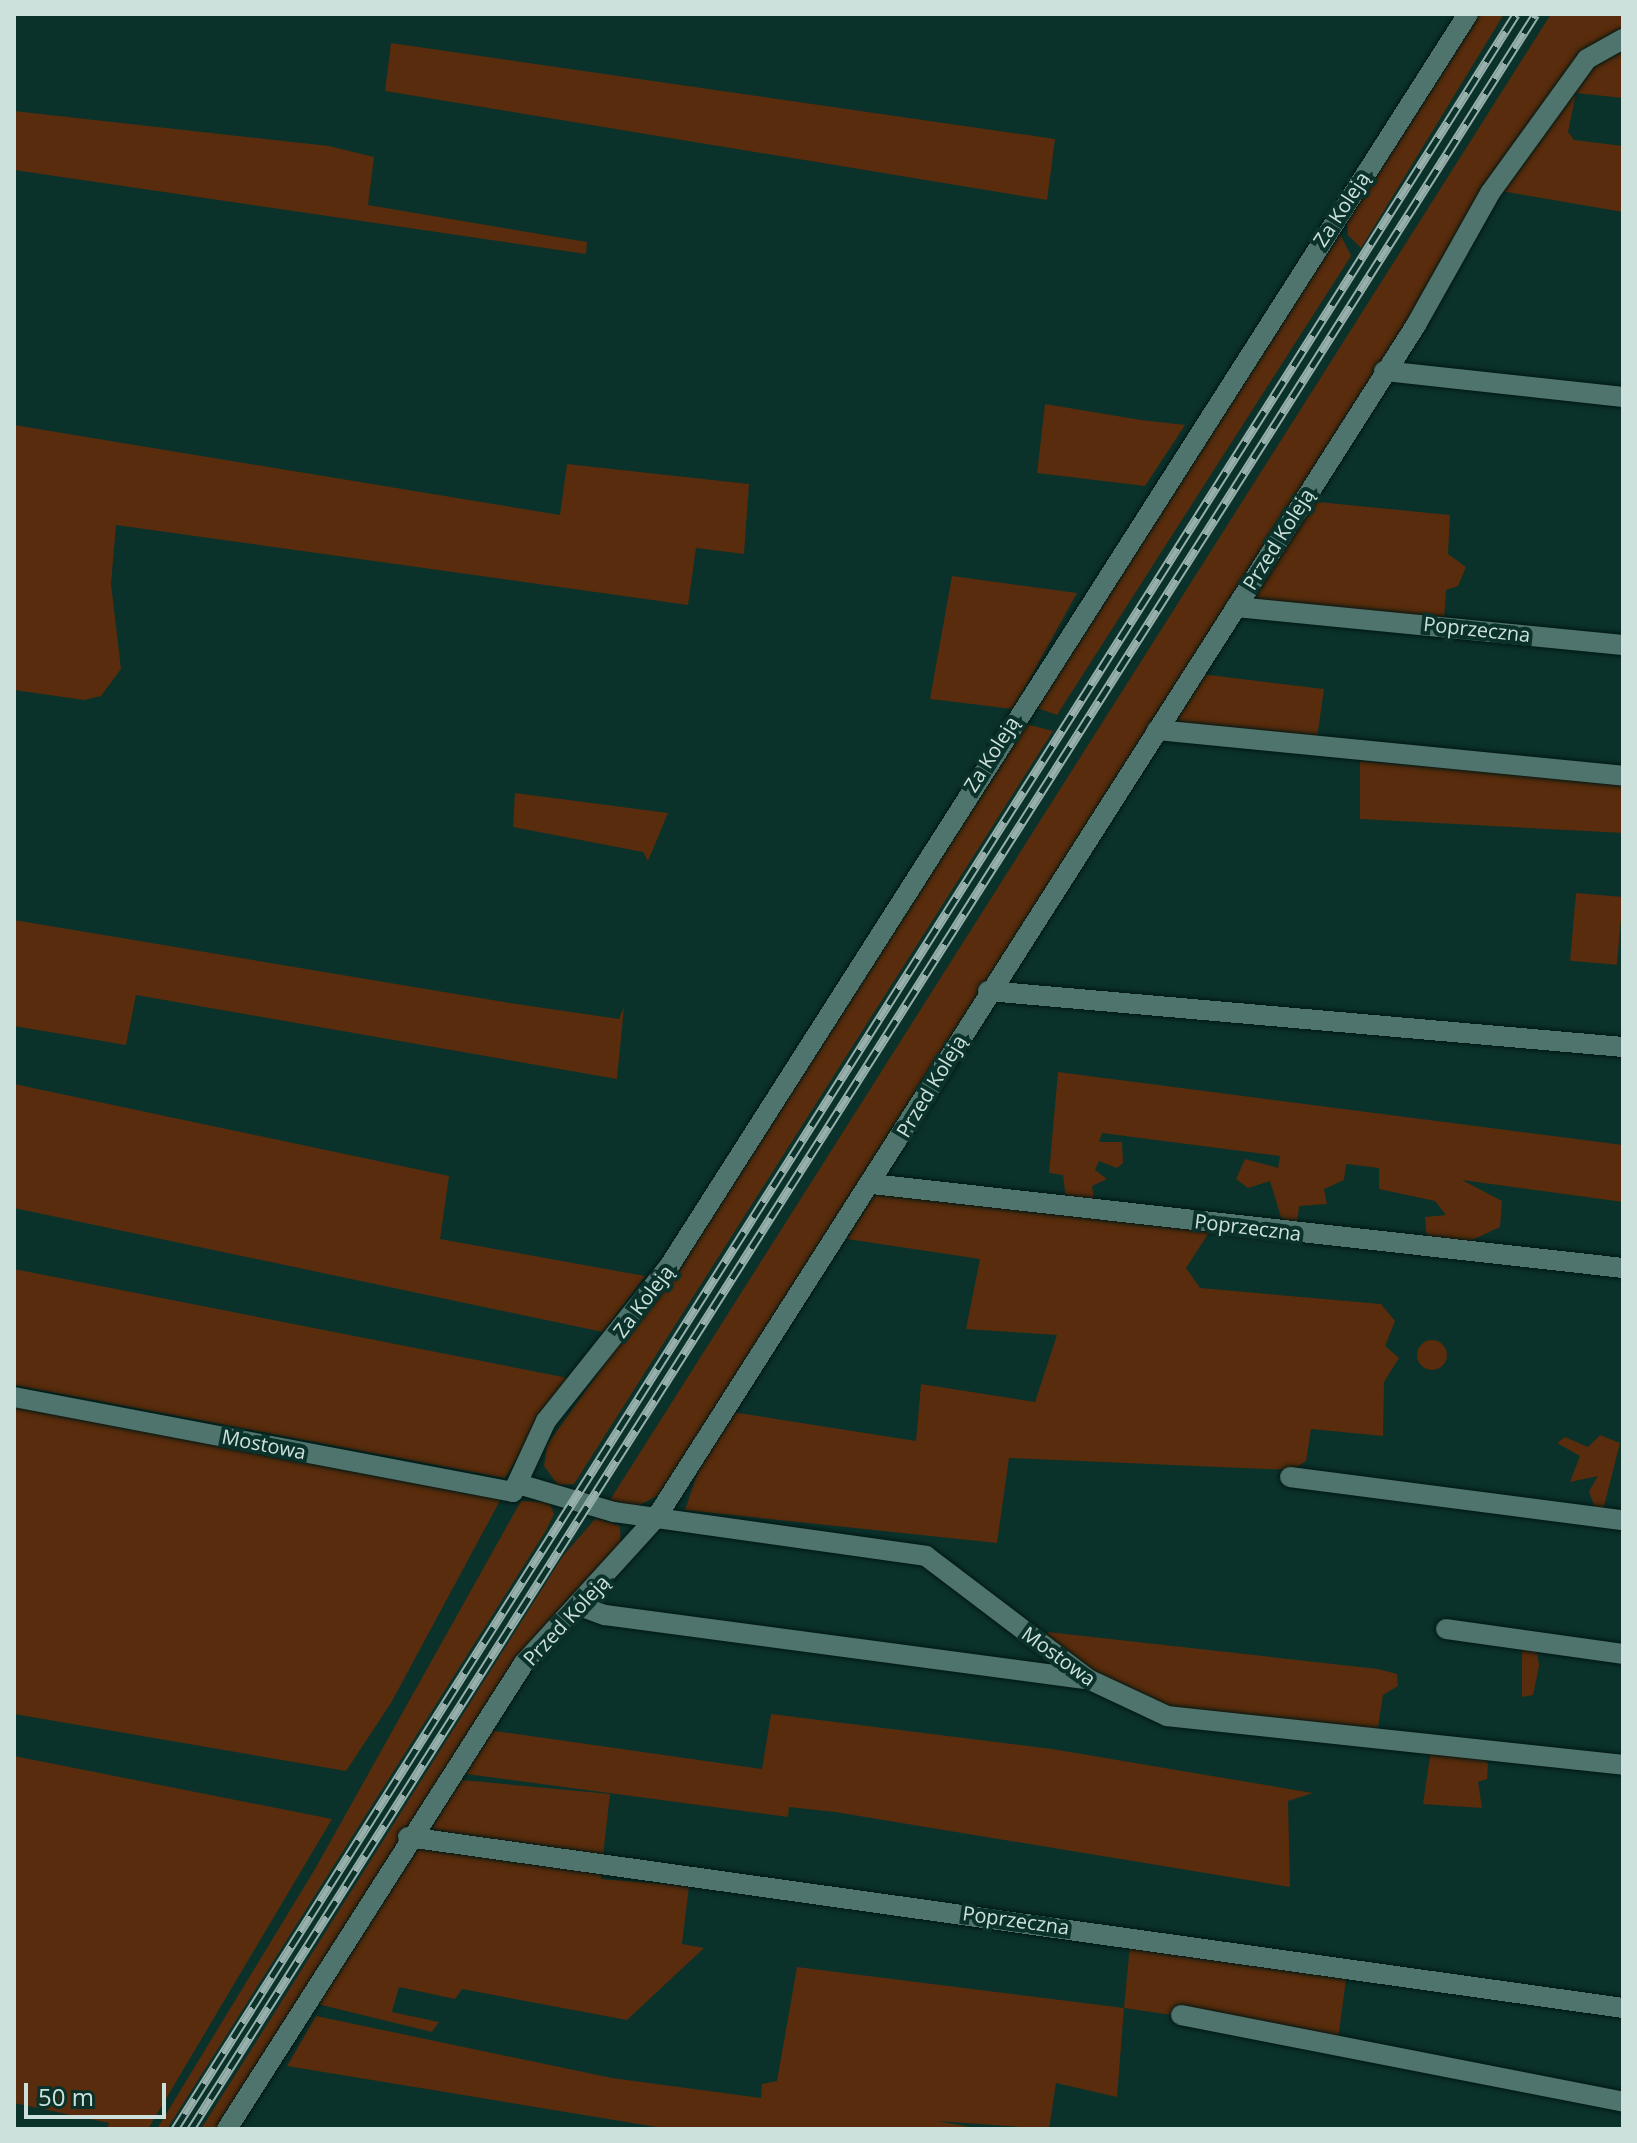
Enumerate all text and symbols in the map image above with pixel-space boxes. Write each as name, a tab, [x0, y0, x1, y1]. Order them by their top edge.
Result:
street label: Za Koleją	[1308, 167, 1374, 251]
street label: Przed Koleją	[1237, 484, 1319, 594]
street label: Poprzeczna	[1422, 611, 1532, 647]
street label: Za Koleją	[958, 712, 1024, 796]
street label: Przed Koleją	[891, 1031, 971, 1141]
street label: Poprzeczna	[1193, 1209, 1303, 1245]
street label: Za Koleją	[608, 1260, 678, 1342]
street label: Mostowa	[220, 1424, 308, 1464]
street label: Przed Koleją	[518, 1570, 614, 1670]
street label: Mostowa	[1017, 1621, 1101, 1691]
street label: Poprzeczna	[961, 1901, 1071, 1939]
scale bar	[28, 2067, 170, 2117]
text: 50 m	[38, 2080, 94, 2113]

